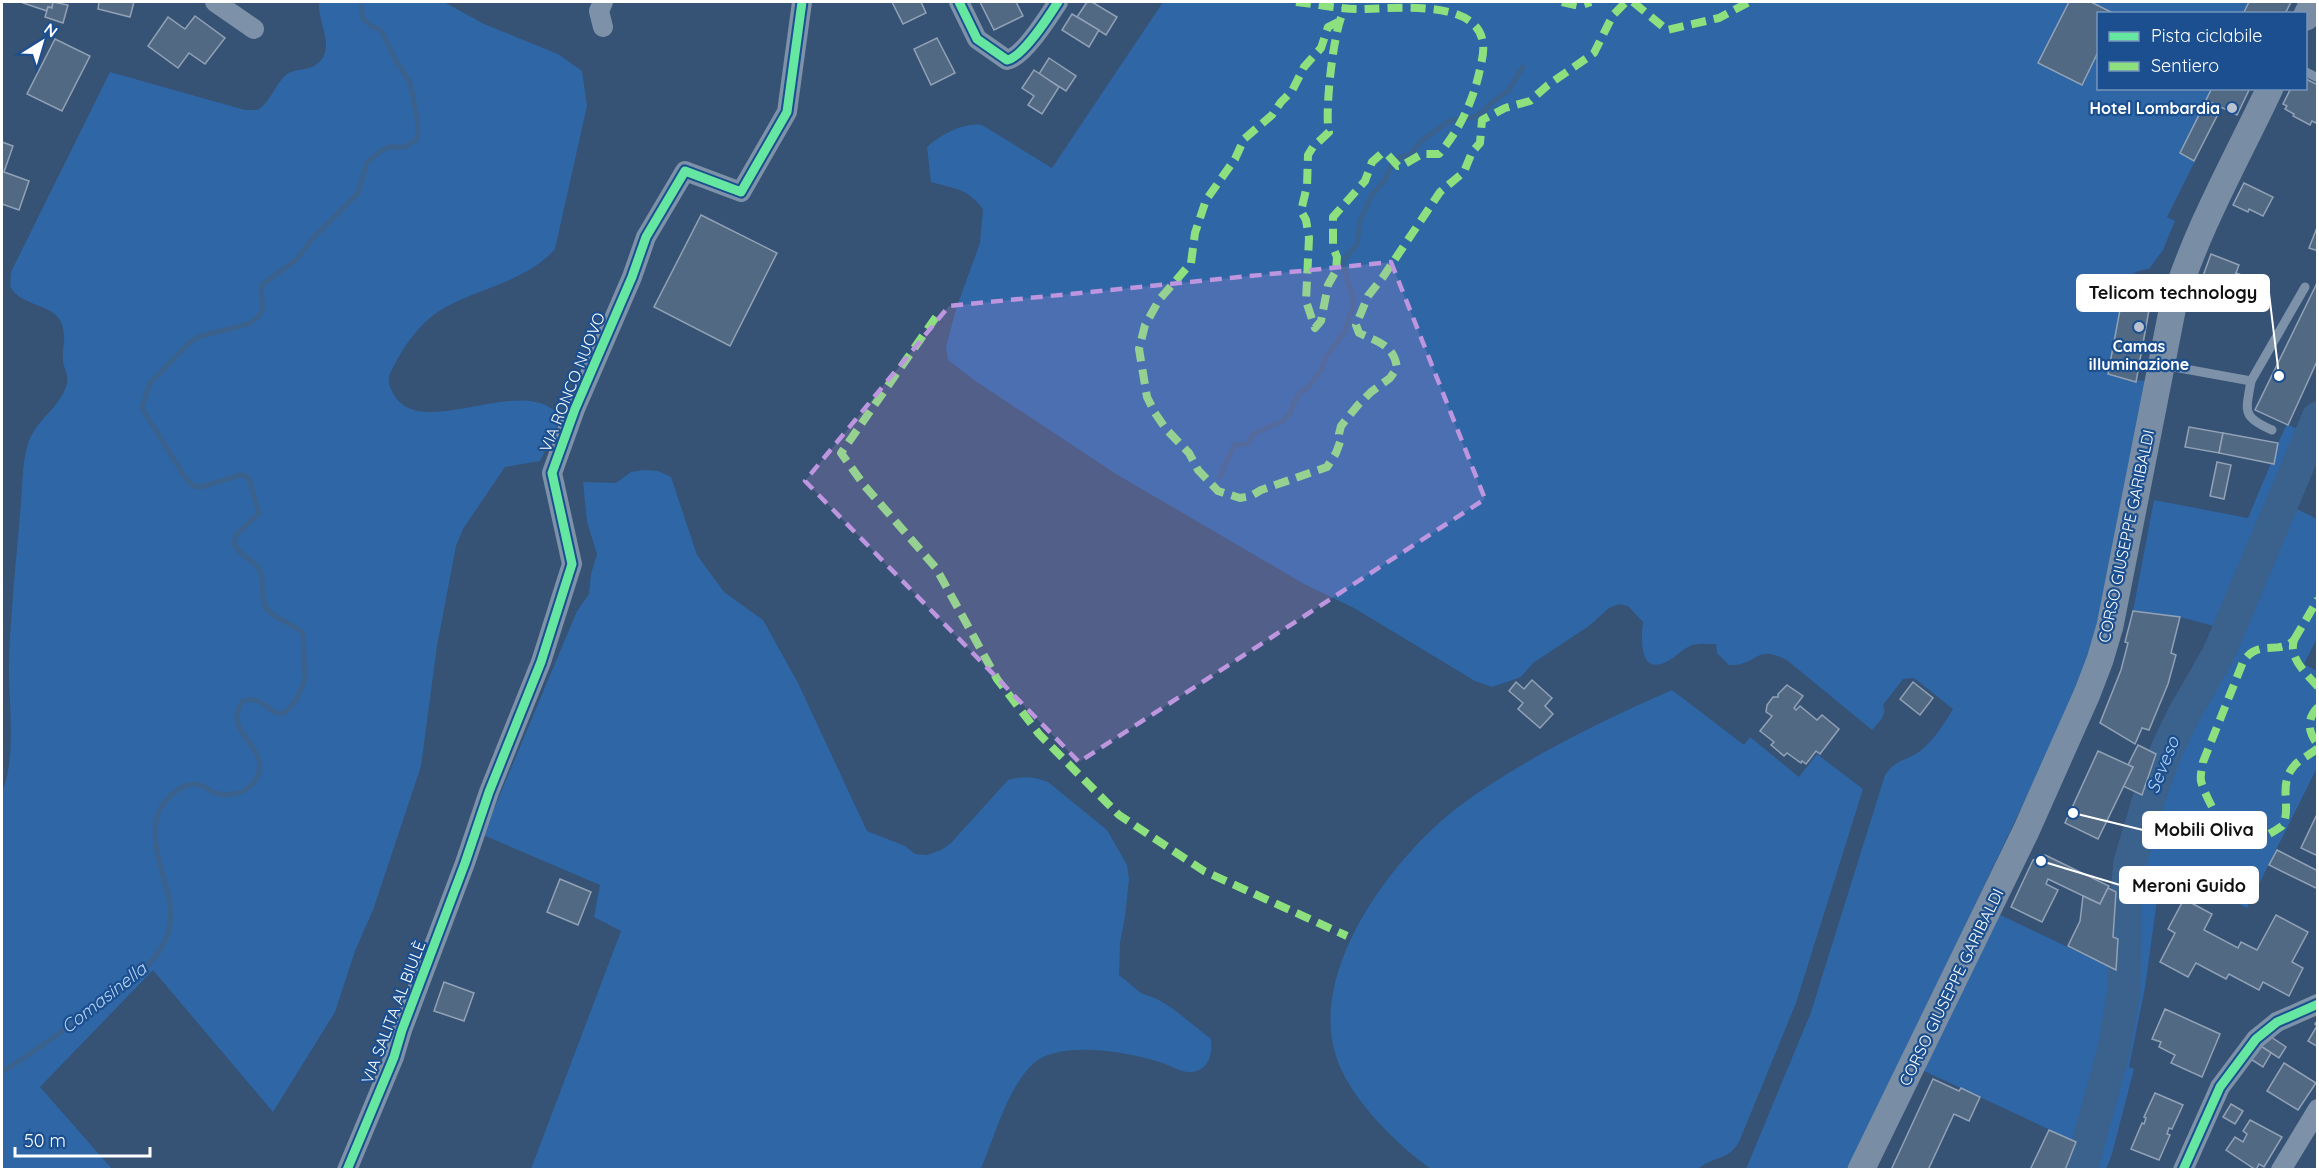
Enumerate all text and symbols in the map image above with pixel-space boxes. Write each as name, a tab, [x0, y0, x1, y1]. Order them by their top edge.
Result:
north arrow	[12, 12, 72, 72]
legend	[2097, 12, 2307, 90]
text: N	[40, 18, 62, 42]
text: Pista ciclabile	[2151, 24, 2262, 47]
text: Sentiero	[2151, 54, 2219, 77]
place label: Hotel Lombardia	[2090, 98, 2220, 118]
marker: Hotel Lombardia	[2225, 101, 2239, 115]
callout: Telicom technology	[2077, 275, 2269, 311]
text: Telicom technology	[2089, 281, 2257, 304]
street label: VIA RONCO NUOVO	[535, 309, 609, 455]
marker: Camas illuminazione	[2132, 320, 2146, 334]
place label: Camas illuminazione	[2089, 336, 2189, 374]
street label: CORSO GIUSEPPE GARIBALDI	[2094, 428, 2158, 644]
water label: Seveso	[2141, 732, 2185, 797]
callout: Mobili Oliva	[2143, 812, 2266, 848]
text: Mobili Oliva	[2154, 818, 2254, 841]
callout: Meroni Guido	[2120, 867, 2258, 903]
text: Meroni Guido	[2132, 874, 2246, 897]
street label: CORSO GIUSEPPE GARIBALDI	[1894, 885, 2008, 1089]
street label: VIA SALITA AL BIULÈ	[357, 938, 429, 1086]
water label: Comasinella	[56, 956, 152, 1038]
scale bar	[15, 1120, 150, 1158]
text: 50 m	[24, 1129, 66, 1152]

